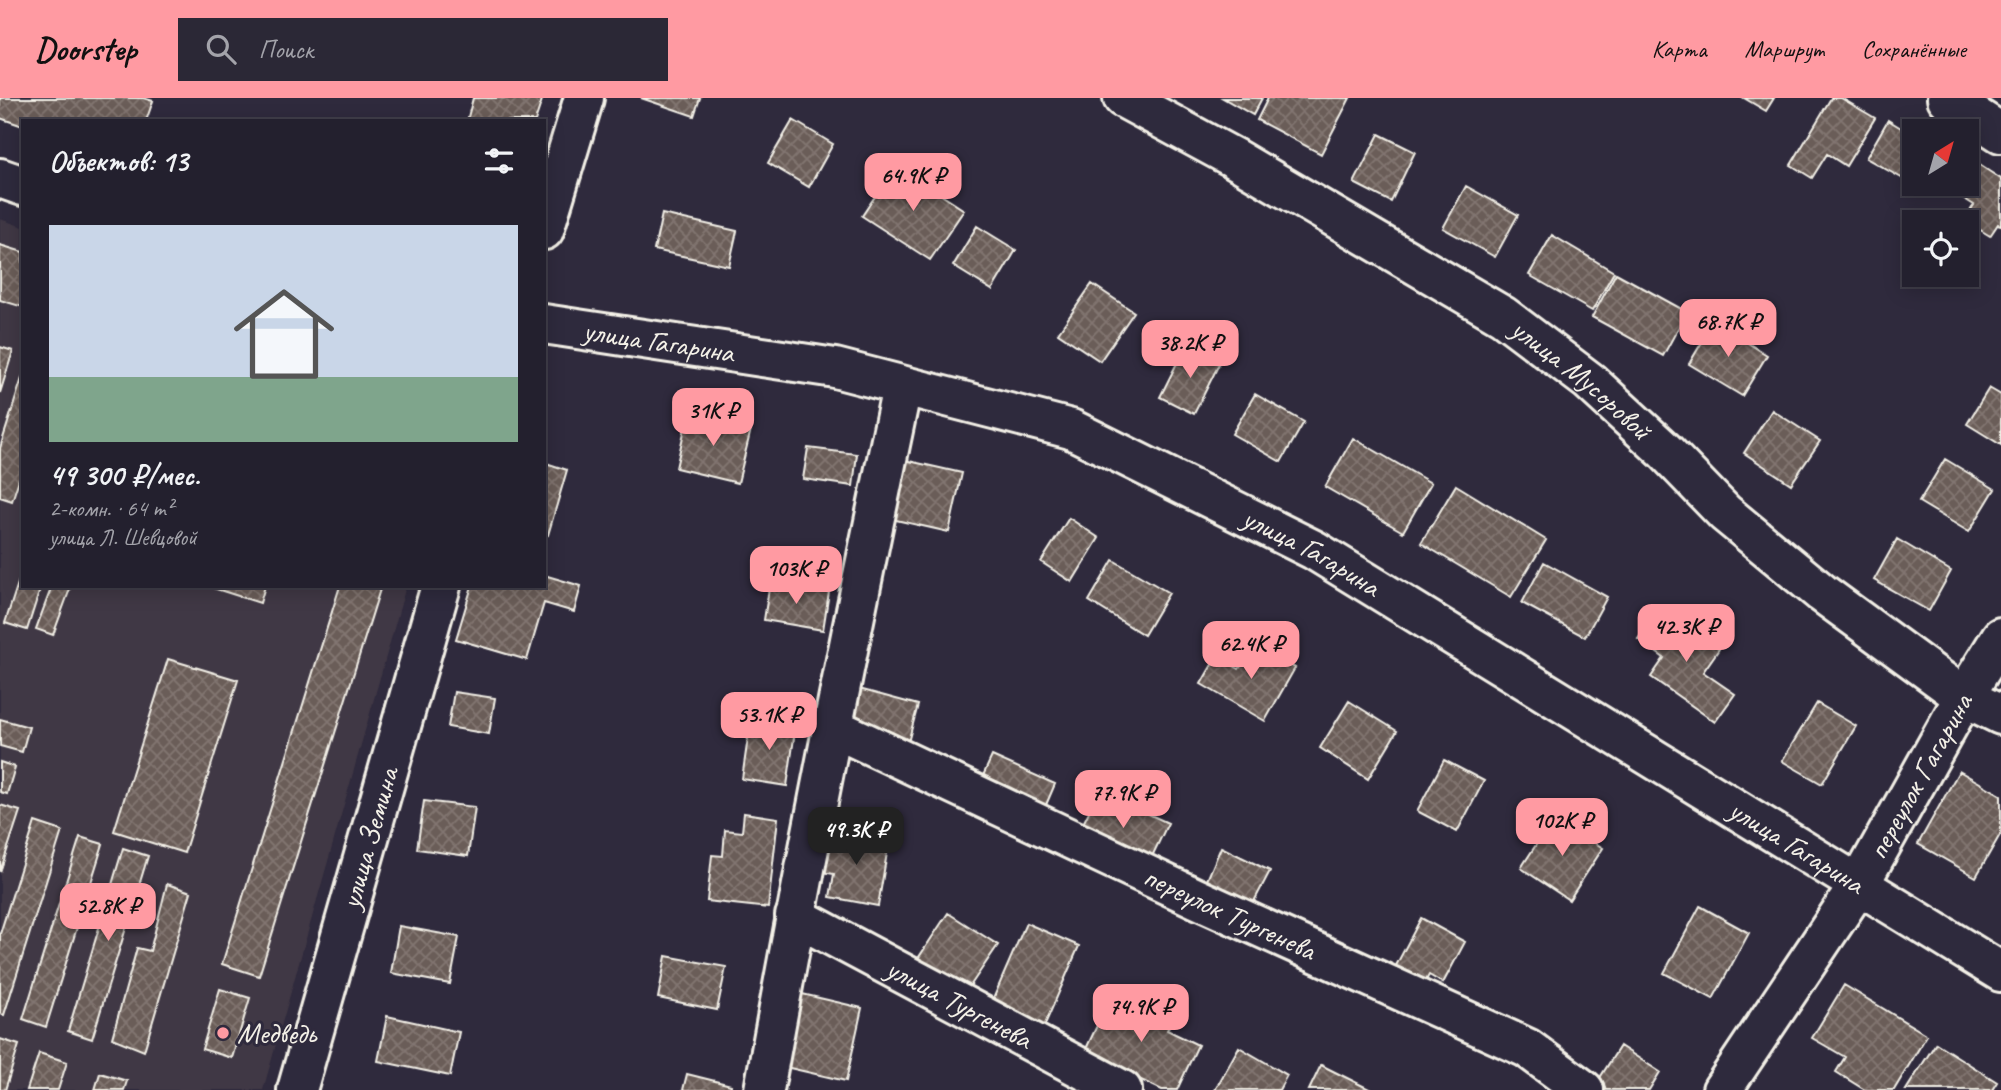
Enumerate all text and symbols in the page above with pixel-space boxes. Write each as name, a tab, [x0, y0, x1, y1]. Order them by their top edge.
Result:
search box	[178, 18, 668, 81]
text: Doorstep	[35, 28, 136, 70]
icon: search	[202, 30, 240, 68]
text: Поиск	[258, 33, 313, 66]
text: Карта	[1652, 34, 1707, 64]
text: Маршрут	[1745, 34, 1824, 64]
text: Сохранённые	[1862, 34, 1966, 64]
north arrow	[1902, 119, 1979, 196]
map controls	[1902, 119, 1979, 287]
text: Объектов: 13	[49, 142, 188, 180]
icon: filters	[480, 142, 518, 180]
pin: 64.9K ₽	[848, 153, 978, 213]
text: 64.9K ₽	[881, 161, 945, 190]
button: locate	[1902, 210, 1979, 287]
icon: home	[221, 271, 347, 397]
pin: 68.7K ₽	[1663, 300, 1793, 359]
text: 68.7K ₽	[1695, 307, 1761, 336]
street label: улица Мусоровой	[1502, 309, 1661, 449]
street label: улица Гагарина	[579, 311, 739, 372]
pin: 38.2K ₽	[1125, 320, 1255, 380]
text: 38.2K ₽	[1158, 328, 1222, 357]
pin: 31K ₽	[664, 388, 762, 448]
text: 31K ₽	[688, 396, 738, 425]
text: 49 300 ₽/мес.	[49, 456, 200, 494]
text: 2-комн. · 64 m²	[49, 494, 173, 523]
street label: улица Гагарина	[1234, 498, 1389, 606]
text: улица Л. Шевцовой	[49, 523, 197, 552]
pin: 103K ₽	[739, 546, 853, 606]
text: 103K ₽	[766, 554, 826, 583]
pin: 42.3K ₽	[1621, 604, 1751, 664]
text: 42.3K ₽	[1654, 612, 1718, 641]
pin: 62.4K ₽	[1186, 622, 1316, 681]
text: 62.4K ₽	[1218, 629, 1284, 658]
street label: переулок Гагарина	[1858, 685, 1982, 866]
pin: 53.1K ₽	[704, 692, 834, 752]
text: 53.1K ₽	[737, 700, 801, 729]
street label: улица Земина	[330, 761, 408, 915]
pin: 77.9K ₽	[1058, 770, 1188, 830]
text: 77.9K ₽	[1091, 778, 1155, 807]
street label: улица Гагарина	[1720, 789, 1873, 903]
pin: 102K ₽	[1505, 798, 1619, 858]
text: 102K ₽	[1532, 806, 1592, 835]
pin: 49.3K ₽	[791, 808, 921, 867]
text: 49.3K ₽	[824, 815, 888, 844]
street label: переулок Тургенева	[1137, 857, 1324, 970]
pin: 52.8K ₽	[43, 884, 173, 943]
text: 52.8K ₽	[76, 891, 140, 920]
street label: улица Тургенева	[878, 948, 1040, 1059]
pin: 74.9K ₽	[1076, 984, 1206, 1044]
text: 74.9K ₽	[1109, 992, 1173, 1021]
place label: Медведь	[237, 1014, 319, 1052]
marker: Медведь	[215, 1025, 231, 1041]

